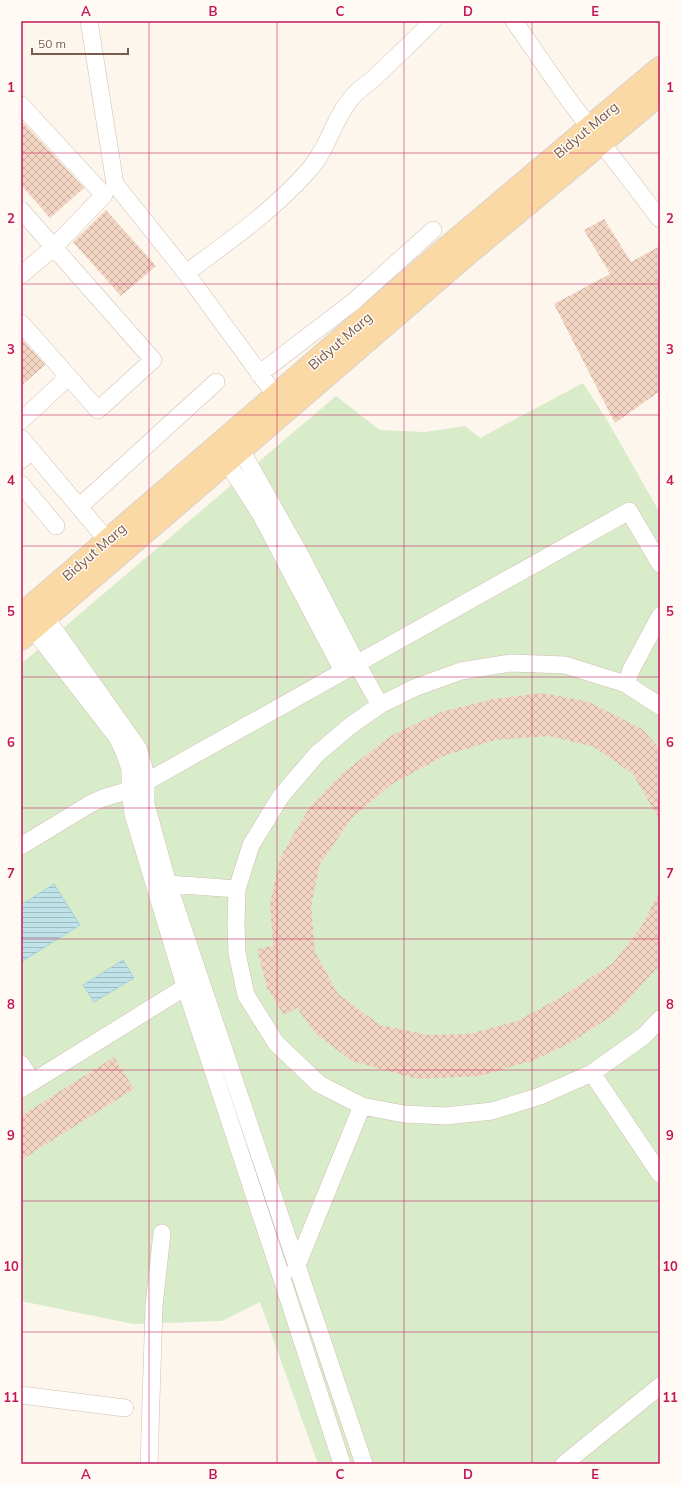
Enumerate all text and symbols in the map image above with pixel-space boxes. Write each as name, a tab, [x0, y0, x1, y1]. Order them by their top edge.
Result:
text: A	[81, 3, 91, 19]
text: B	[209, 3, 218, 19]
text: C	[336, 3, 345, 19]
text: D	[463, 3, 473, 19]
text: E	[591, 3, 599, 19]
scale bar	[32, 30, 128, 56]
text: 50 m	[38, 36, 66, 51]
text: 1	[7, 79, 15, 95]
text: 1	[666, 79, 674, 95]
street label: Bidyut Marg	[550, 98, 622, 162]
text: 2	[7, 210, 15, 226]
text: 2	[666, 210, 674, 226]
street label: Bidyut Marg	[304, 308, 376, 374]
text: 3	[7, 341, 15, 357]
text: 3	[666, 341, 674, 357]
text: 4	[7, 472, 15, 488]
text: 4	[666, 472, 674, 488]
street label: Bidyut Marg	[58, 519, 130, 585]
text: 5	[7, 603, 15, 619]
text: 5	[666, 603, 674, 619]
text: 6	[7, 734, 15, 750]
text: 6	[666, 734, 674, 750]
text: 7	[7, 865, 15, 881]
text: 7	[666, 865, 674, 881]
text: 8	[7, 996, 15, 1012]
text: 8	[666, 996, 674, 1012]
text: 9	[7, 1127, 15, 1143]
text: 9	[666, 1127, 674, 1143]
text: 10	[3, 1258, 19, 1274]
text: 10	[662, 1258, 678, 1274]
text: 11	[3, 1389, 19, 1405]
text: 11	[662, 1389, 678, 1405]
text: A	[81, 1466, 91, 1482]
text: B	[209, 1466, 218, 1482]
text: C	[336, 1466, 345, 1482]
text: D	[463, 1466, 473, 1482]
text: E	[591, 1466, 599, 1482]

